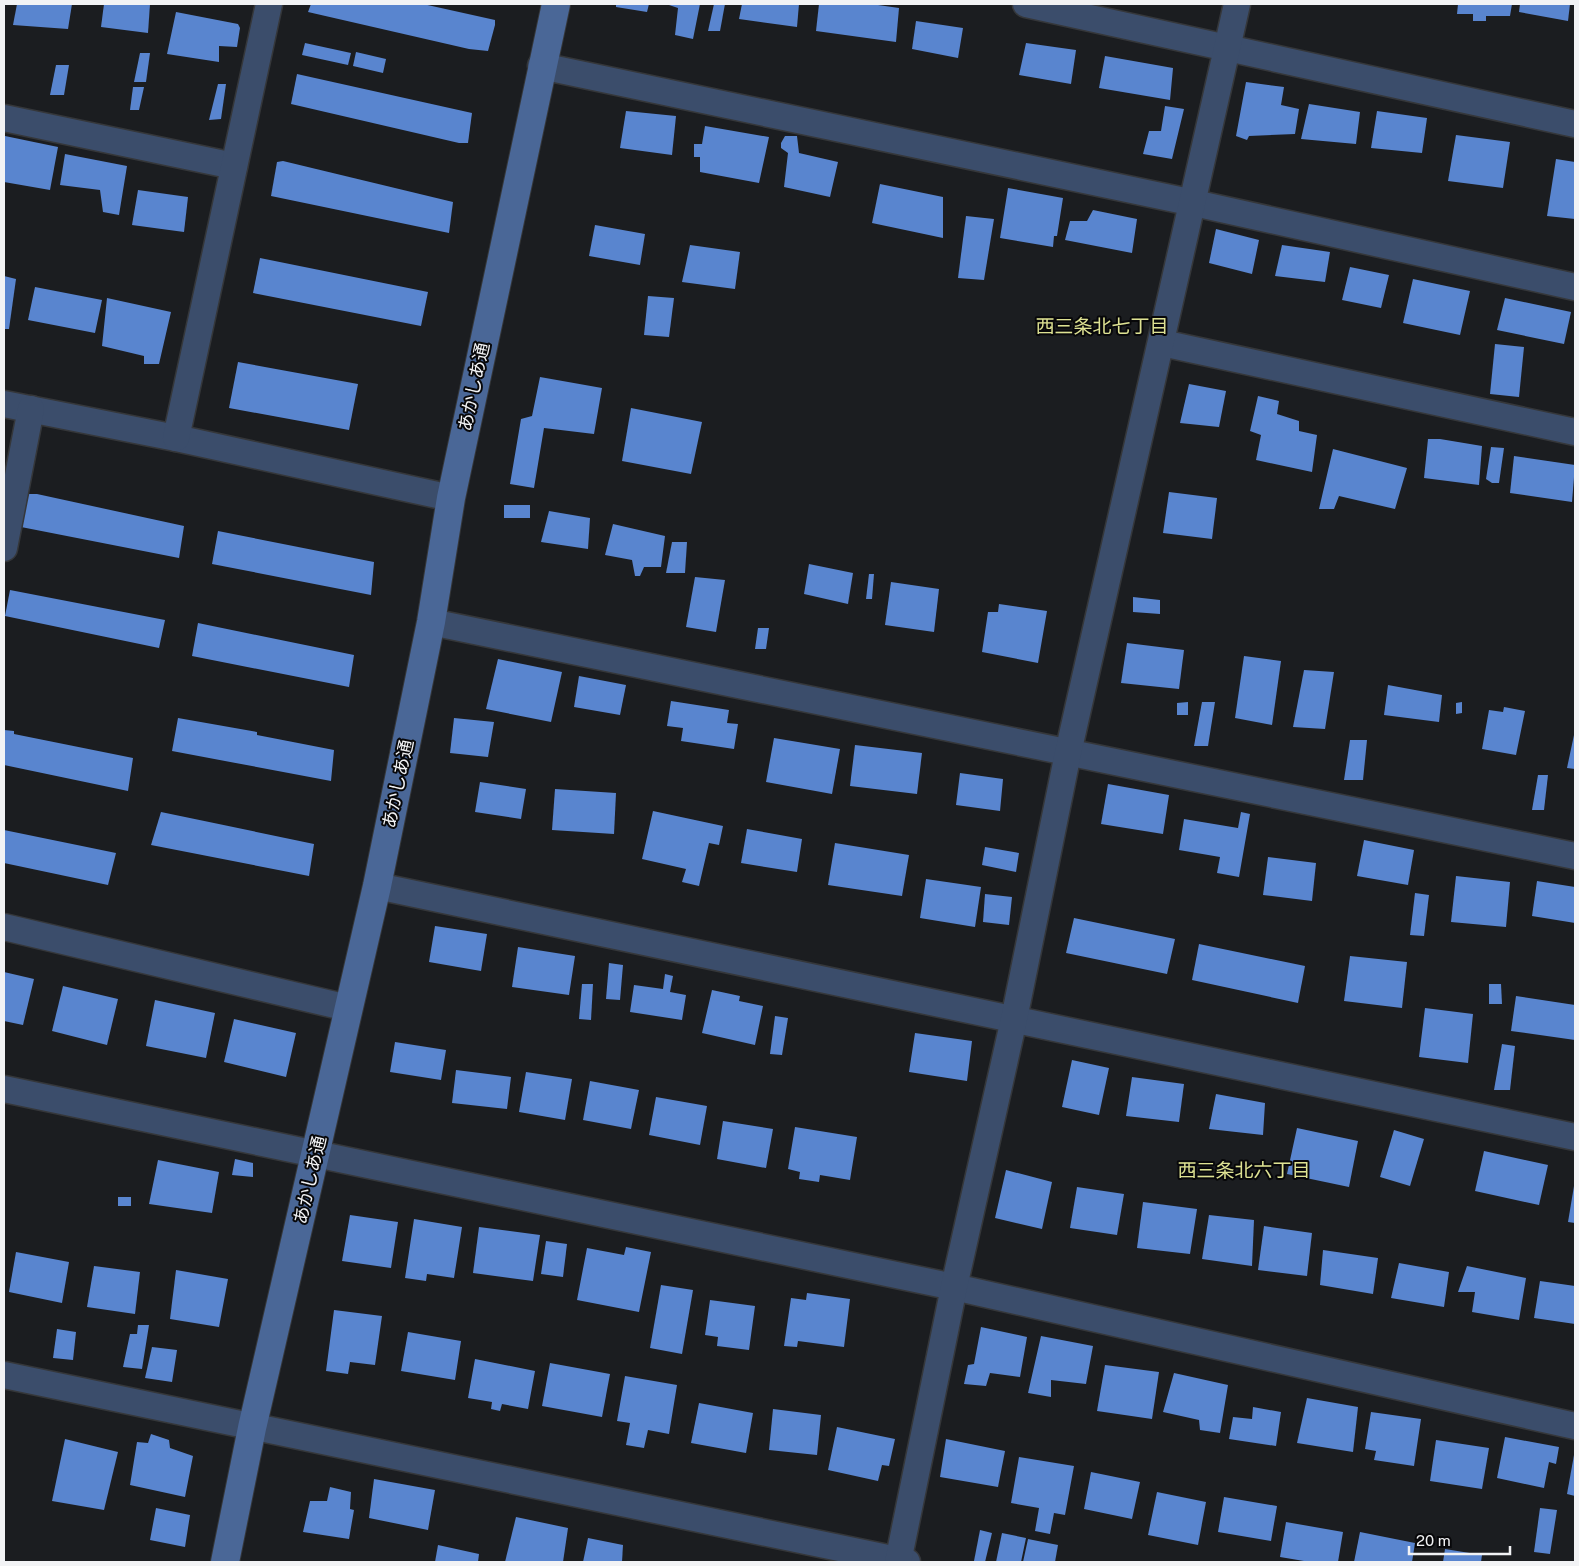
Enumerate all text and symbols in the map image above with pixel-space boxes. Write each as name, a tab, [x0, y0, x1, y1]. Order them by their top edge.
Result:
district label: 西三条北七丁目	[1035, 315, 1169, 337]
street label: あかしあ通	[454, 341, 493, 433]
street label: あかしあ通	[378, 738, 417, 830]
street label: あかしあ通	[289, 1134, 330, 1226]
district label: 西三条北六丁目	[1177, 1159, 1311, 1181]
scale bar	[1409, 1524, 1510, 1556]
text: 20 m	[1416, 1532, 1451, 1549]

